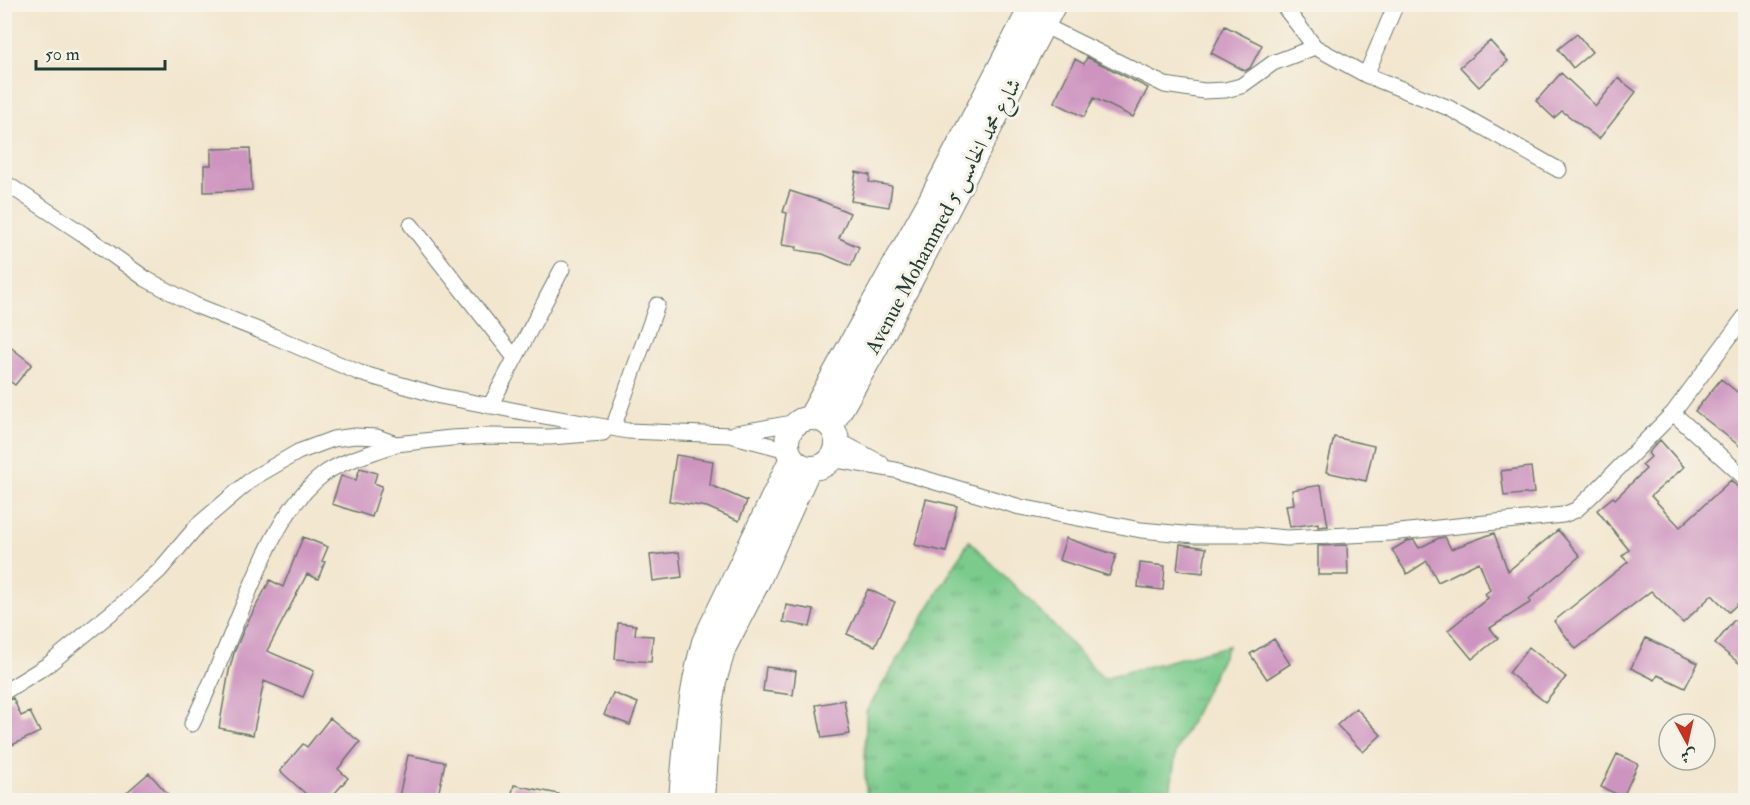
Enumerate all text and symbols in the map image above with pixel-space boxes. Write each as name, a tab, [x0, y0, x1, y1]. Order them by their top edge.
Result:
scale bar	[36, 33, 165, 71]
text: 50 m	[45, 43, 80, 66]
street label: Avenue Mohammed 5 شارع محمد الخامس	[859, 74, 1031, 362]
north arrow	[1657, 712, 1717, 772]
text: ش	[1680, 745, 1698, 767]

